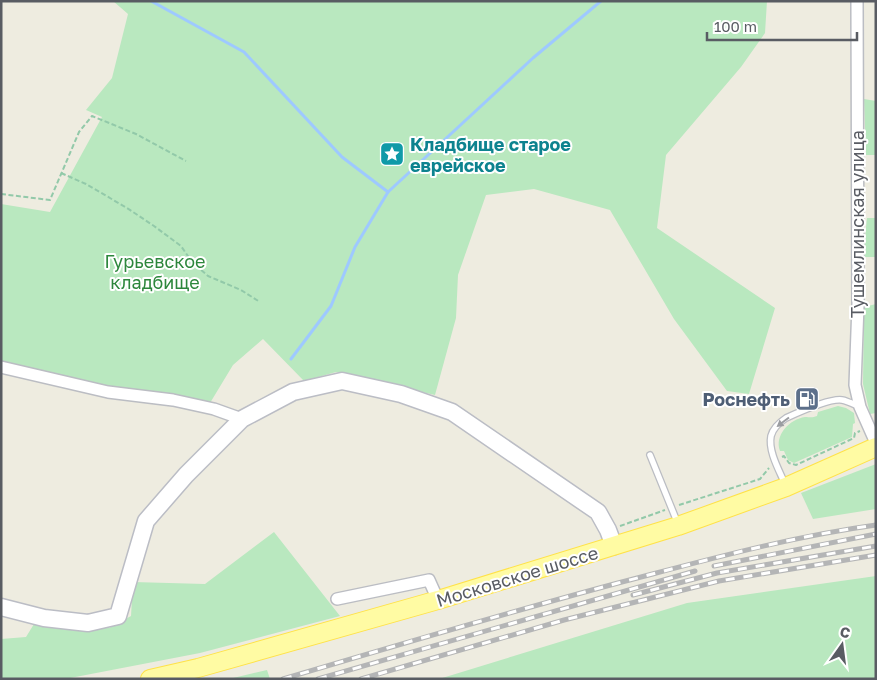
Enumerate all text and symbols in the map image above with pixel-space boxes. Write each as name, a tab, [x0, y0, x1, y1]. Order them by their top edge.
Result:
scale bar	[707, 10, 857, 42]
text: 100 m	[714, 17, 757, 35]
street label: Тушемлинская улица	[846, 130, 868, 318]
place label: Кладбище старое еврейское	[410, 133, 571, 176]
place icon: Кладбище старое еврейское	[379, 141, 405, 167]
park label: Гурьевское кладбище	[104, 250, 206, 293]
fuel station icon: Роснефть	[794, 386, 820, 412]
place label: Роснефть	[702, 388, 790, 410]
one-way arrow	[776, 417, 789, 428]
street label: Московское шоссе	[433, 541, 601, 611]
north arrow	[817, 620, 867, 670]
text: С	[838, 622, 852, 641]

